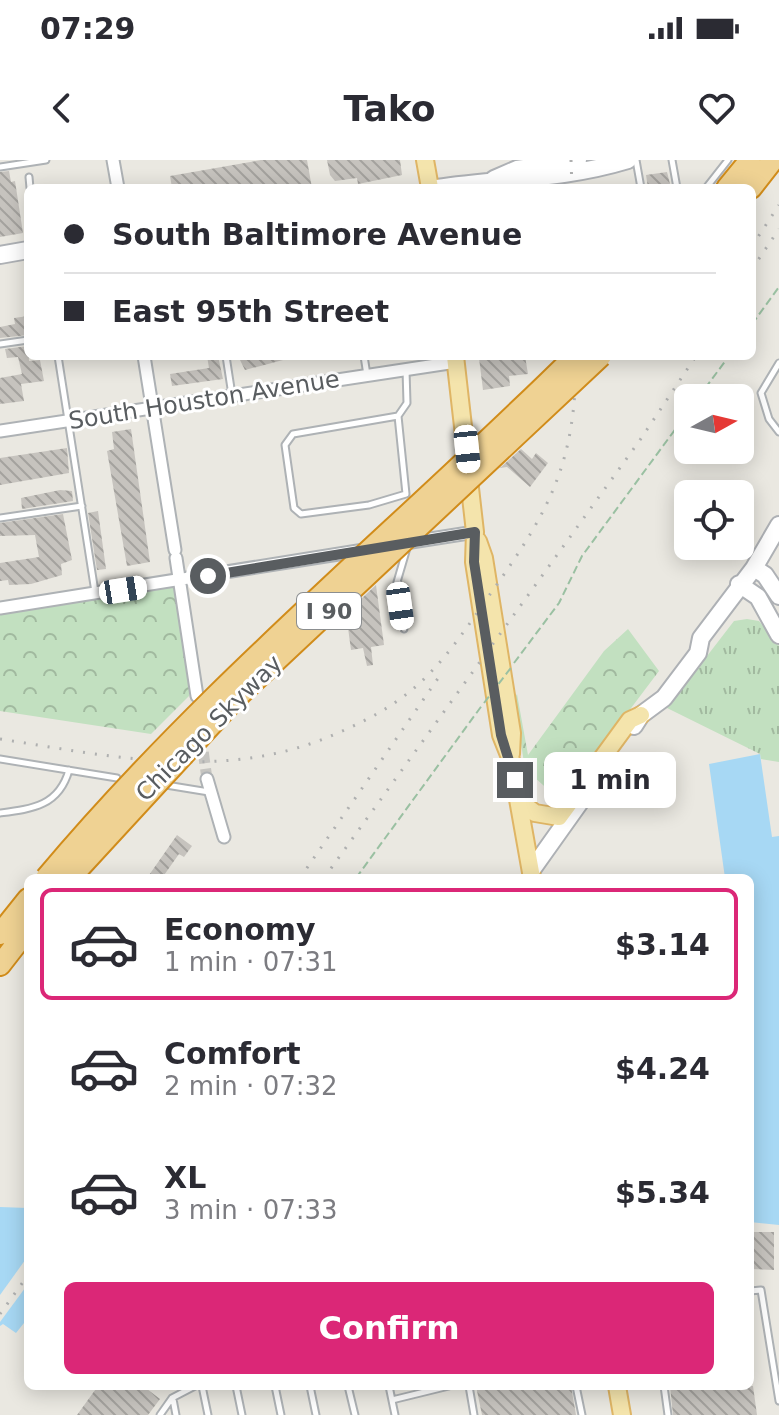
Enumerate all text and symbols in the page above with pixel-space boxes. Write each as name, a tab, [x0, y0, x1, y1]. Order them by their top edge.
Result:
text: 07:29	[40, 11, 136, 46]
icon: back	[40, 86, 84, 130]
icon: heart	[695, 86, 739, 130]
text: Tako	[344, 88, 435, 129]
text: South Baltimore Avenue	[112, 217, 522, 252]
text: East 95th Street	[112, 294, 389, 329]
street label: South Houston Avenue	[67, 365, 341, 435]
north arrow	[674, 384, 754, 464]
map controls	[674, 384, 754, 560]
car	[453, 424, 481, 474]
button: locate	[674, 480, 754, 560]
route start	[190, 558, 226, 594]
car	[97, 574, 149, 606]
car	[385, 581, 415, 631]
road number: I 90	[297, 593, 361, 629]
street label: Chicago Skyway	[130, 649, 288, 807]
callout: 1 min	[543, 752, 675, 808]
route end	[497, 762, 533, 798]
text: 1 min	[569, 765, 651, 795]
icon: car	[68, 908, 140, 980]
text: Economy	[164, 912, 316, 947]
text: $3.14	[615, 927, 710, 962]
text: 1 min · 07:31	[164, 947, 338, 977]
icon: car	[68, 1032, 140, 1104]
text: Comfort	[164, 1036, 301, 1071]
text: $4.24	[615, 1051, 710, 1086]
text: 2 min · 07:32	[164, 1071, 338, 1101]
icon: car	[68, 1156, 140, 1228]
text: XL	[164, 1160, 206, 1195]
text: $5.34	[615, 1175, 710, 1210]
text: 3 min · 07:33	[164, 1195, 338, 1225]
button: Confirm	[64, 1282, 714, 1374]

